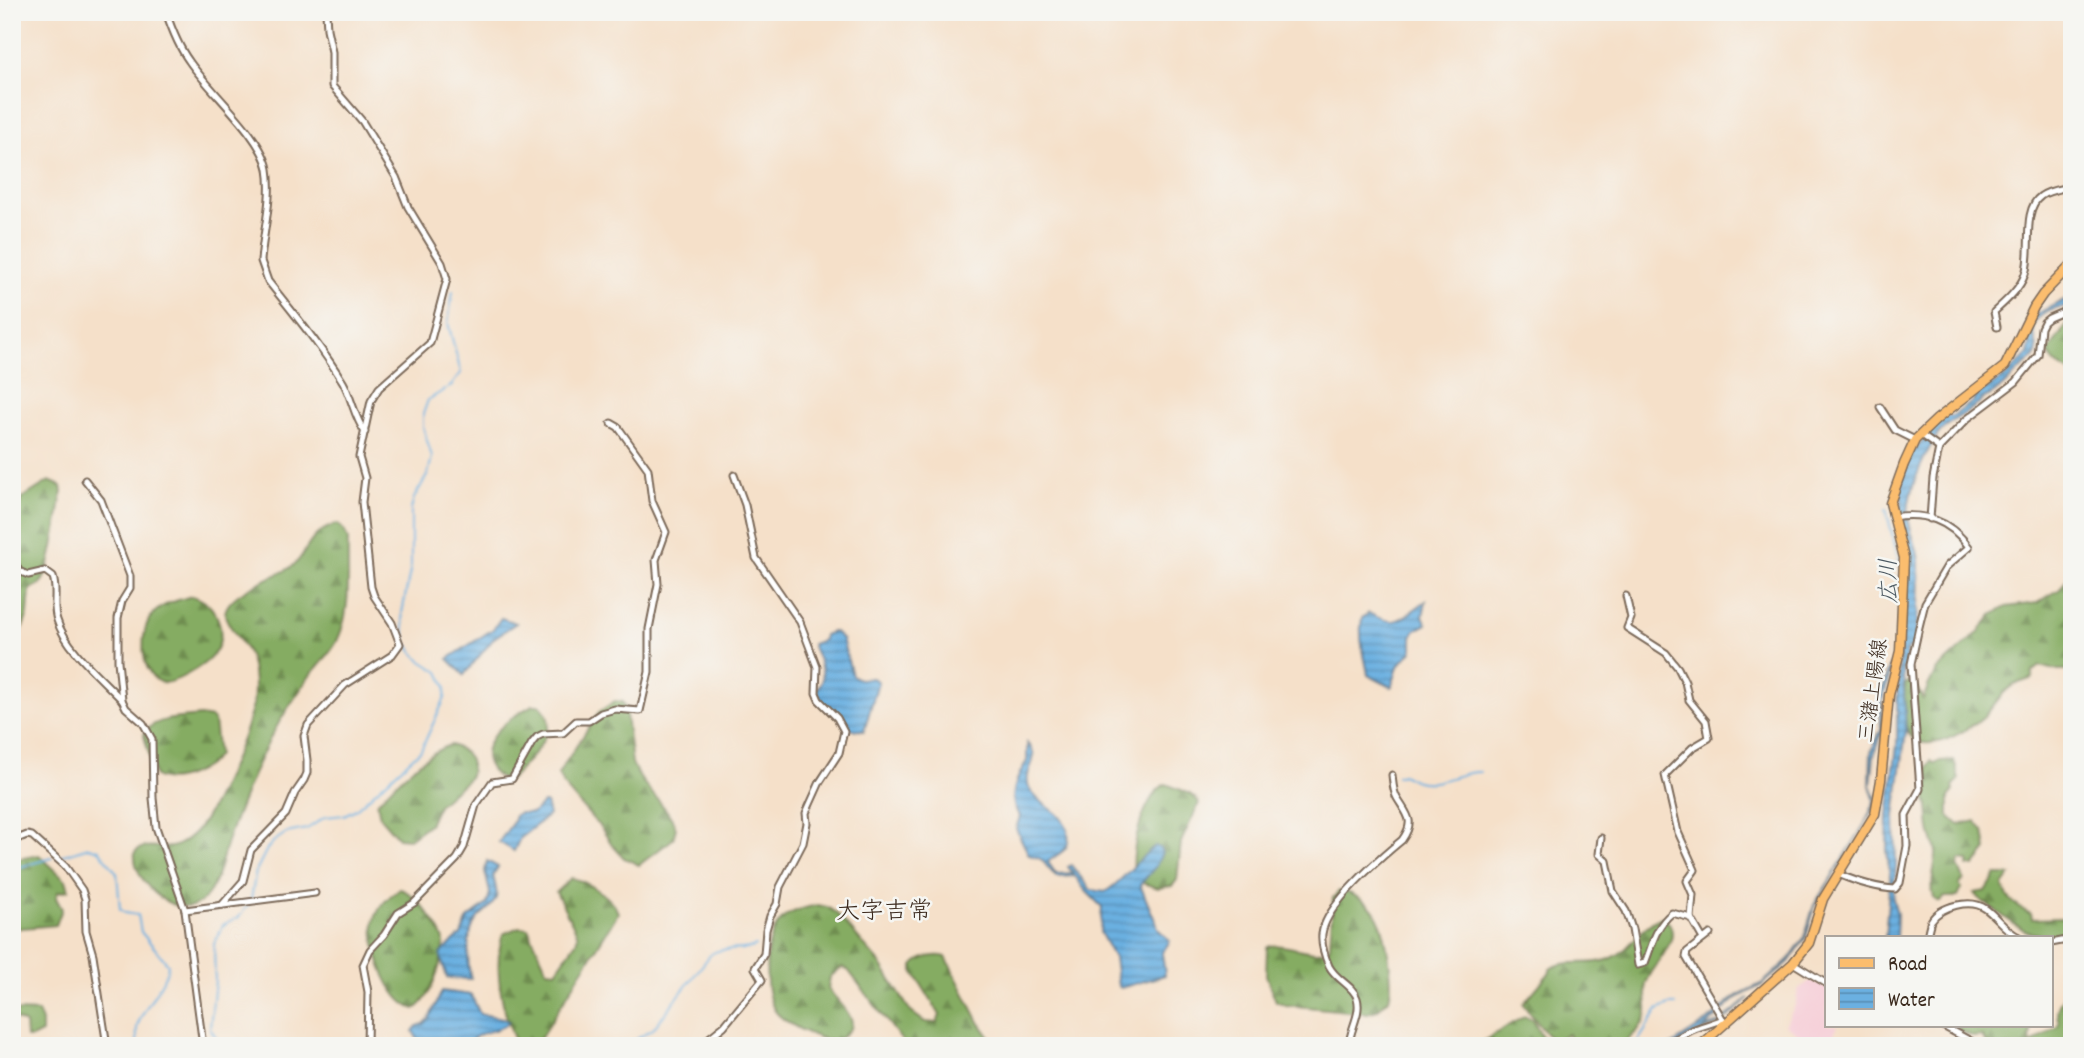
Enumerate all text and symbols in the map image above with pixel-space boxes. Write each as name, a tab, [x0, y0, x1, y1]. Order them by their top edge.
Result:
water label: 広川	[1874, 558, 1908, 604]
street label: 三潴上陽線	[1853, 637, 1897, 745]
district label: 大字吉常	[836, 896, 932, 930]
legend	[1825, 936, 2052, 1026]
text: Road	[1888, 951, 1927, 981]
text: Water	[1888, 987, 1935, 1017]

